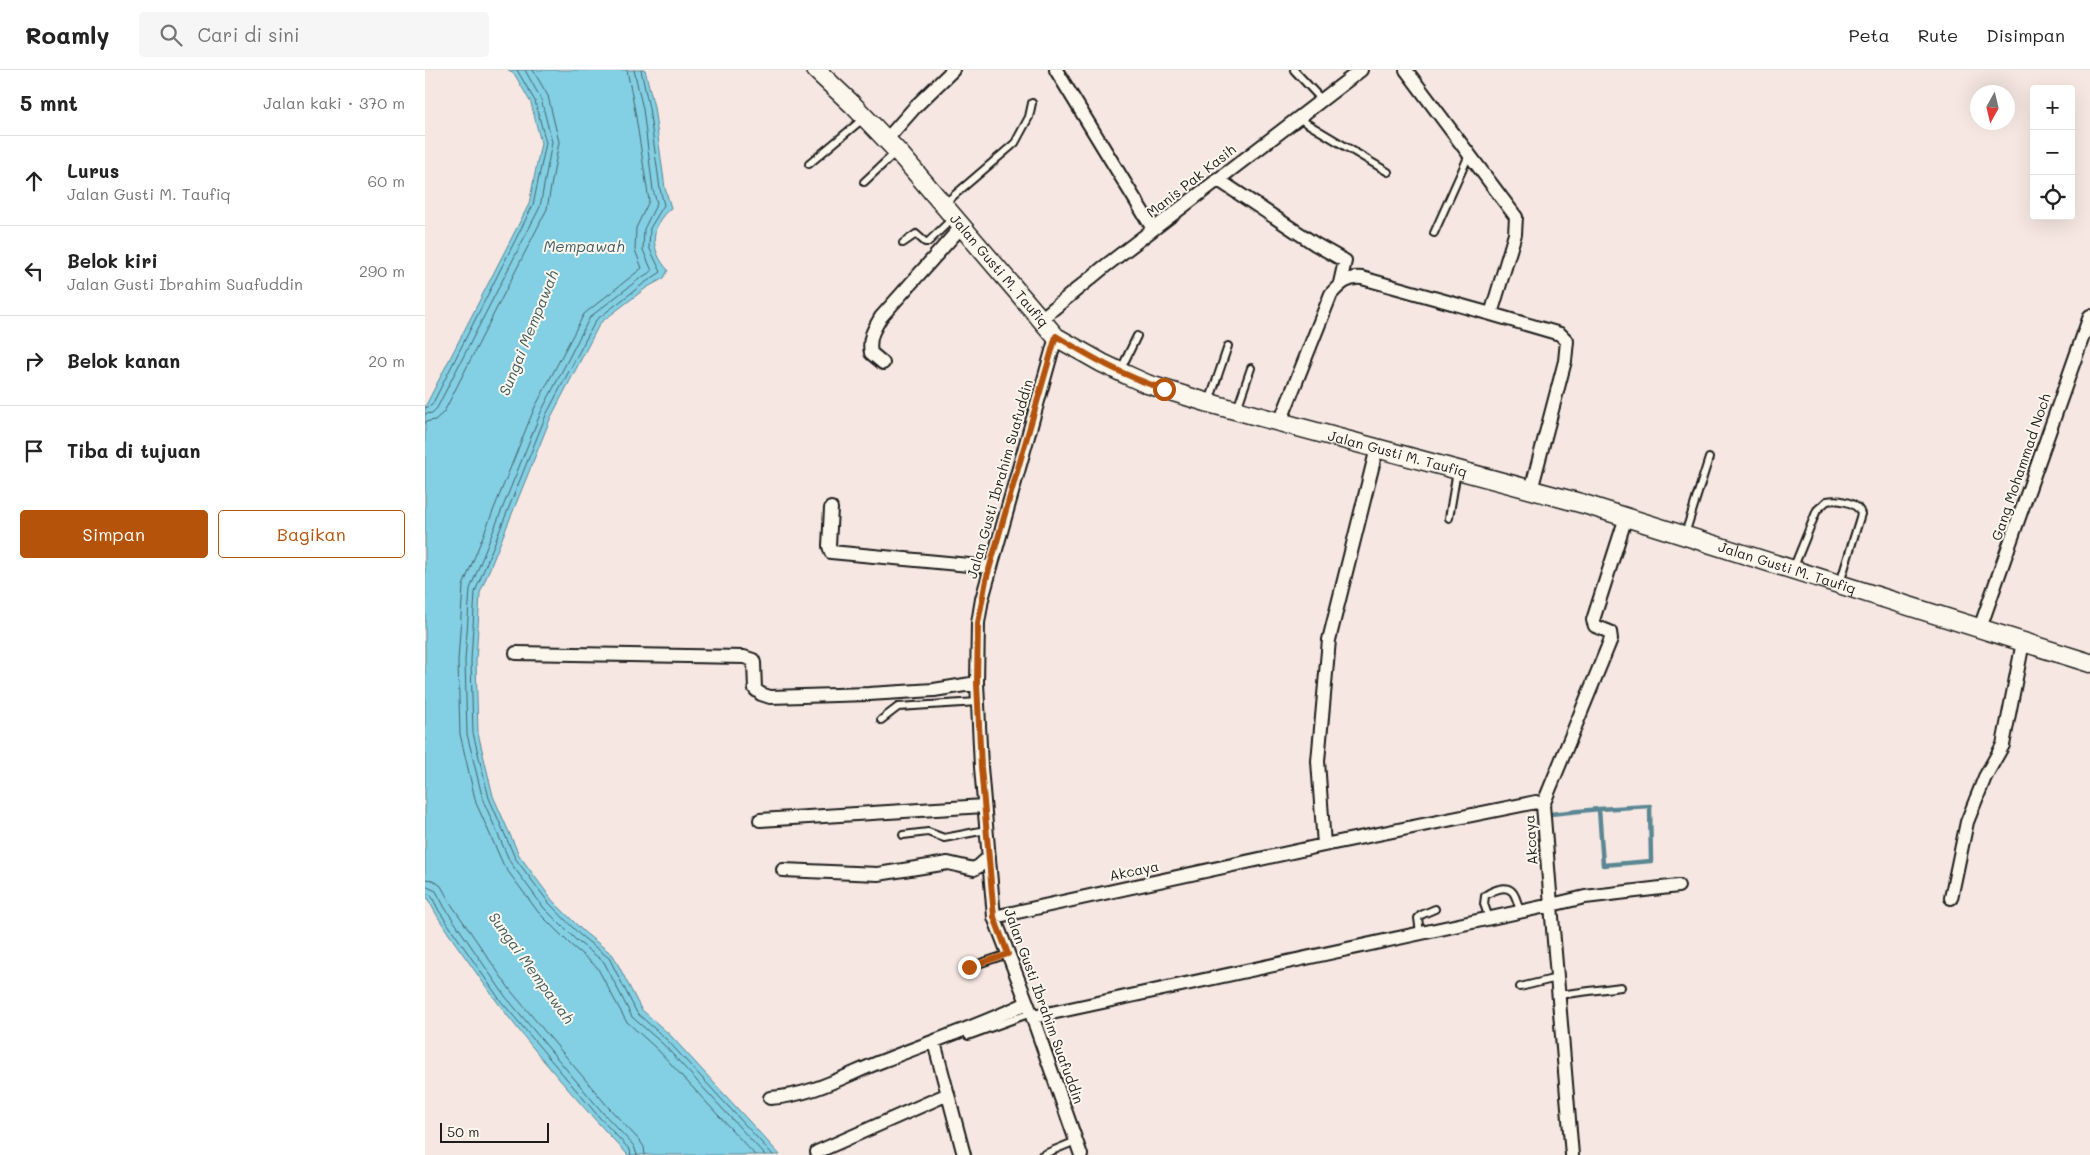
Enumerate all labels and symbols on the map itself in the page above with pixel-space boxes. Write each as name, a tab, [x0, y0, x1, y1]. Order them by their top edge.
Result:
north arrow	[1970, 85, 2015, 130]
street label: Manis Pak Kasih	[1142, 140, 1239, 222]
street label: Jalan Gusti M. Taufiq	[946, 209, 1054, 331]
water label: Mempawah	[543, 236, 625, 256]
water label: Sungai Mempawah	[494, 267, 562, 398]
street label: Jalan Gusti Ibrahim Suafuddin	[962, 377, 1037, 581]
route start	[1153, 378, 1176, 401]
street label: Gang Mohammad Noch	[1986, 391, 2055, 543]
street label: Jalan Gusti M. Taufiq	[1326, 425, 1470, 481]
street label: Jalan Gusti M. Taufiq	[1716, 537, 1859, 598]
street label: Akcaya	[1519, 814, 1542, 866]
street label: Akcaya	[1107, 856, 1160, 885]
street label: Jalan Gusti Ibrahim Suafuddin	[1000, 906, 1089, 1106]
water label: Sungai Mempawah	[484, 907, 579, 1027]
route end	[958, 956, 981, 979]
scale bar	[440, 1120, 549, 1143]

